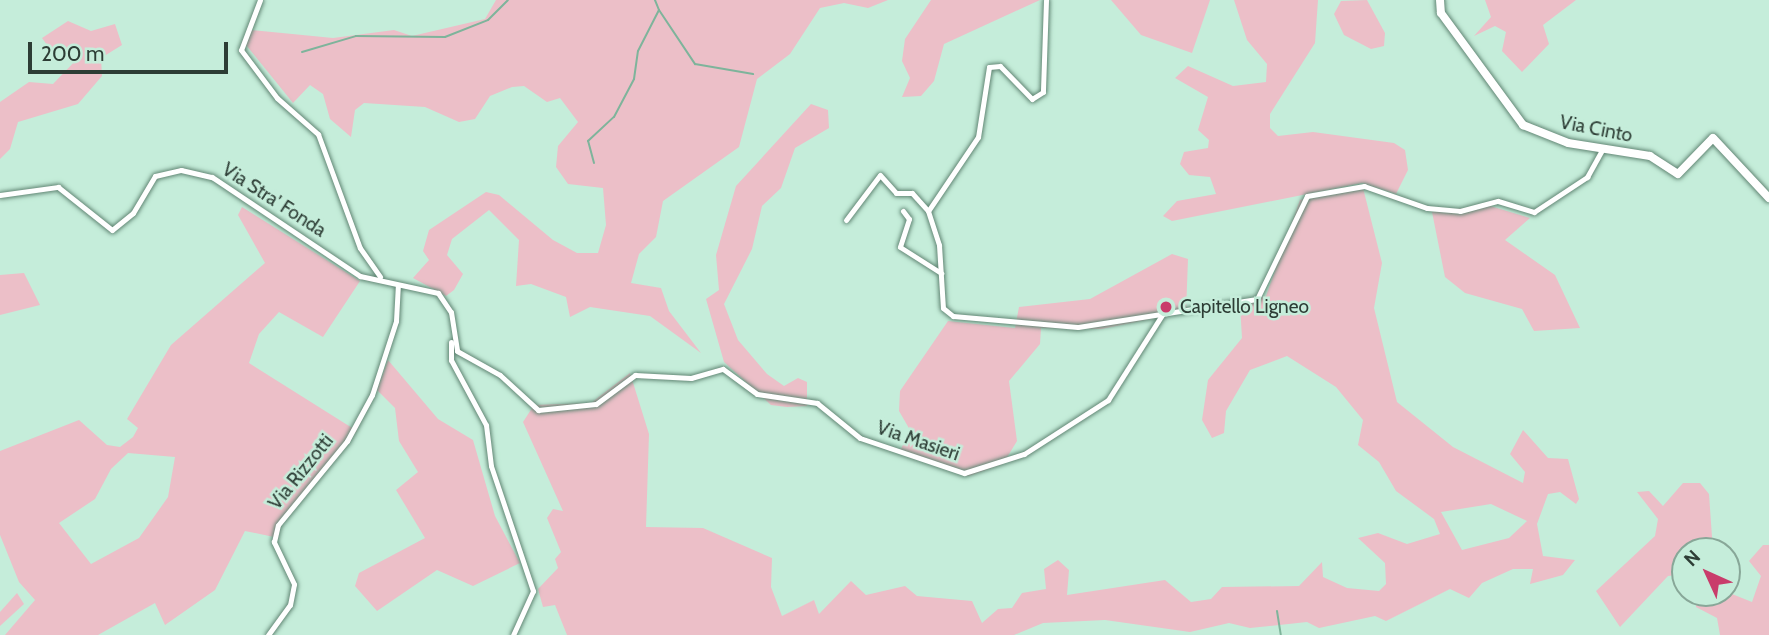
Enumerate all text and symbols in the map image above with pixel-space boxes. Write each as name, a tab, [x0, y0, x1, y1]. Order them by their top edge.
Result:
scale bar	[32, 28, 231, 72]
text: 200 m	[41, 41, 104, 66]
street label: Via Cinto	[1558, 111, 1634, 147]
street label: Via Stra' Fonda	[218, 158, 330, 242]
place label: Capitello Ligneo	[1180, 296, 1309, 318]
marker: Capitello Ligneo	[1158, 299, 1174, 315]
street label: Via Masieri	[874, 416, 962, 466]
street label: Via Rizzotti	[264, 430, 338, 514]
north arrow	[1671, 537, 1741, 607]
text: N	[1679, 545, 1705, 571]

